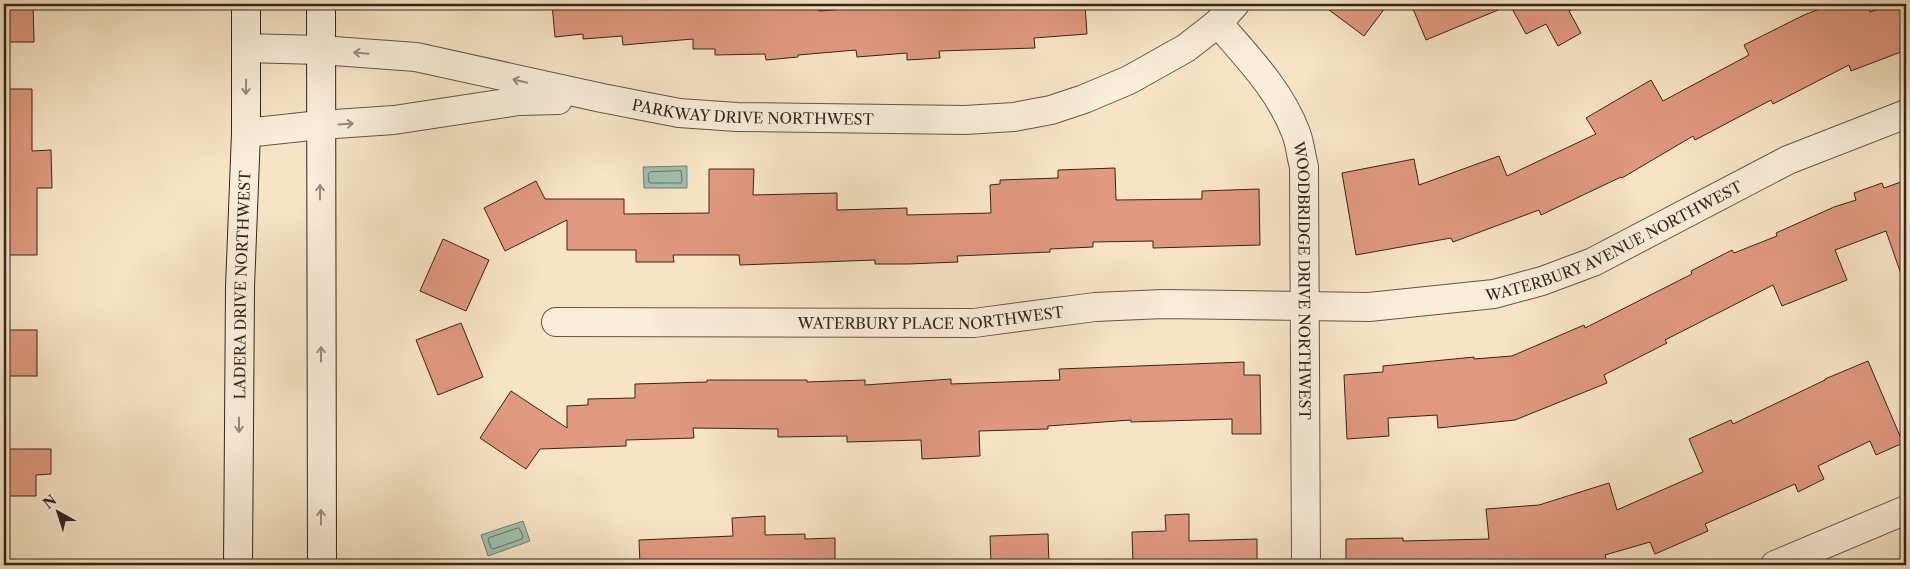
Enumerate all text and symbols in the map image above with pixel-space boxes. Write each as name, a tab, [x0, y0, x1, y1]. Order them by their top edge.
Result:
one-way arrow	[353, 48, 369, 57]
one-way arrow	[513, 76, 529, 85]
one-way arrow	[241, 79, 251, 95]
street label: PARKWAY DRIVE NORTHWEST	[631, 95, 875, 128]
one-way arrow	[338, 119, 354, 128]
street label: WOODBRIDGE DRIVE NORTHWEST	[1289, 139, 1315, 421]
street label: LADERA DRIVE NORTHWEST	[230, 169, 254, 400]
street label: WATERBURY AVENUE NORTHWEST	[1484, 176, 1746, 304]
one-way arrow	[315, 184, 325, 200]
street label: WATERBURY PLACE NORTHWEST	[797, 302, 1066, 333]
one-way arrow	[316, 346, 326, 362]
one-way arrow	[234, 416, 244, 433]
north arrow	[32, 486, 82, 536]
text: N	[39, 491, 60, 513]
one-way arrow	[316, 509, 326, 525]

